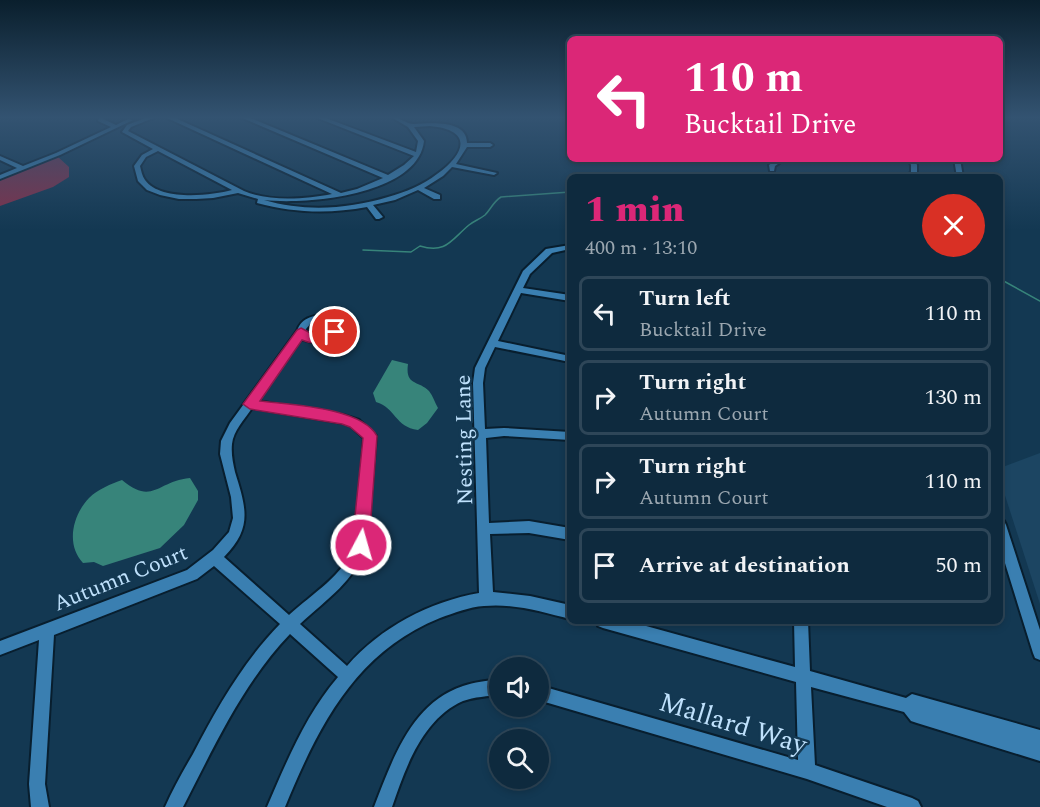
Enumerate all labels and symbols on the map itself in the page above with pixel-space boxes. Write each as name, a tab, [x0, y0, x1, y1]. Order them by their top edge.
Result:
pin	[309, 306, 360, 357]
street label: Nesting Lane	[447, 374, 482, 506]
position arrow	[329, 513, 393, 577]
street label: Autumn Court	[48, 536, 193, 620]
street label: Mallard Way	[654, 682, 813, 767]

